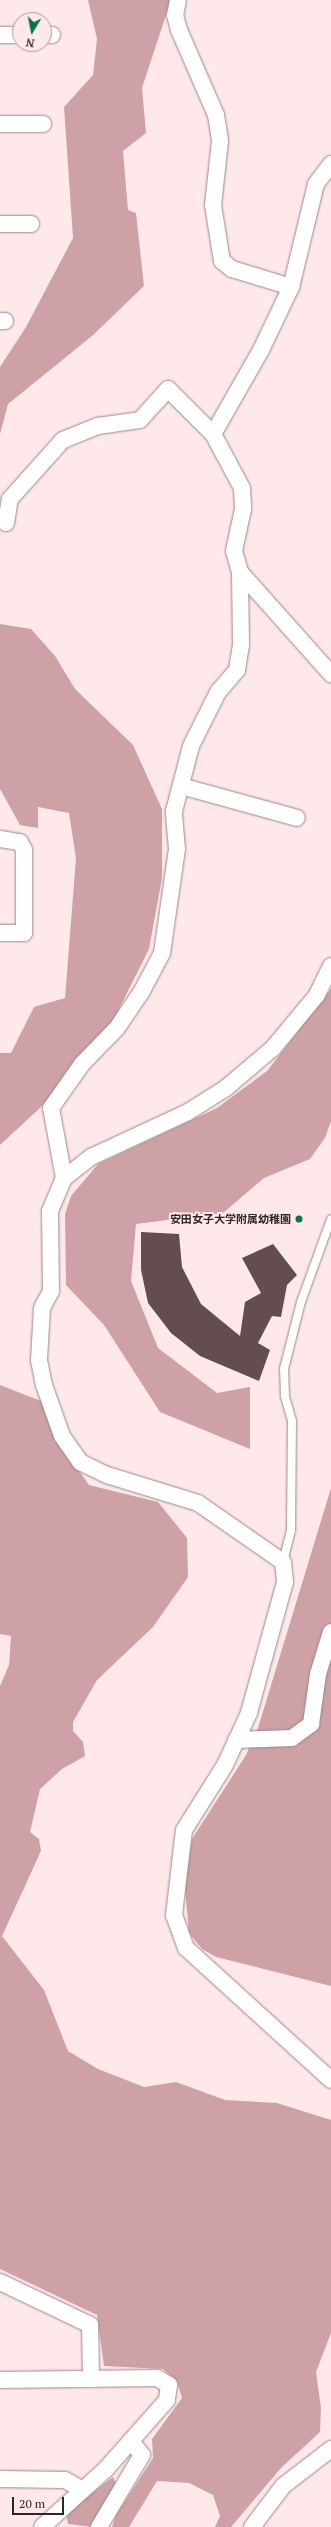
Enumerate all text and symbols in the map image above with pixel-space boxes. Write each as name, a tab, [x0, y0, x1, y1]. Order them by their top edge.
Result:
north arrow	[12, 12, 52, 52]
text: N	[25, 35, 35, 50]
place label: 安田女子大学附属幼稚園	[170, 1212, 291, 1226]
marker: 安田女子大学附属幼稚園	[294, 1214, 304, 1224]
scale bar	[14, 2489, 66, 2515]
text: 20 m	[19, 2496, 45, 2511]

